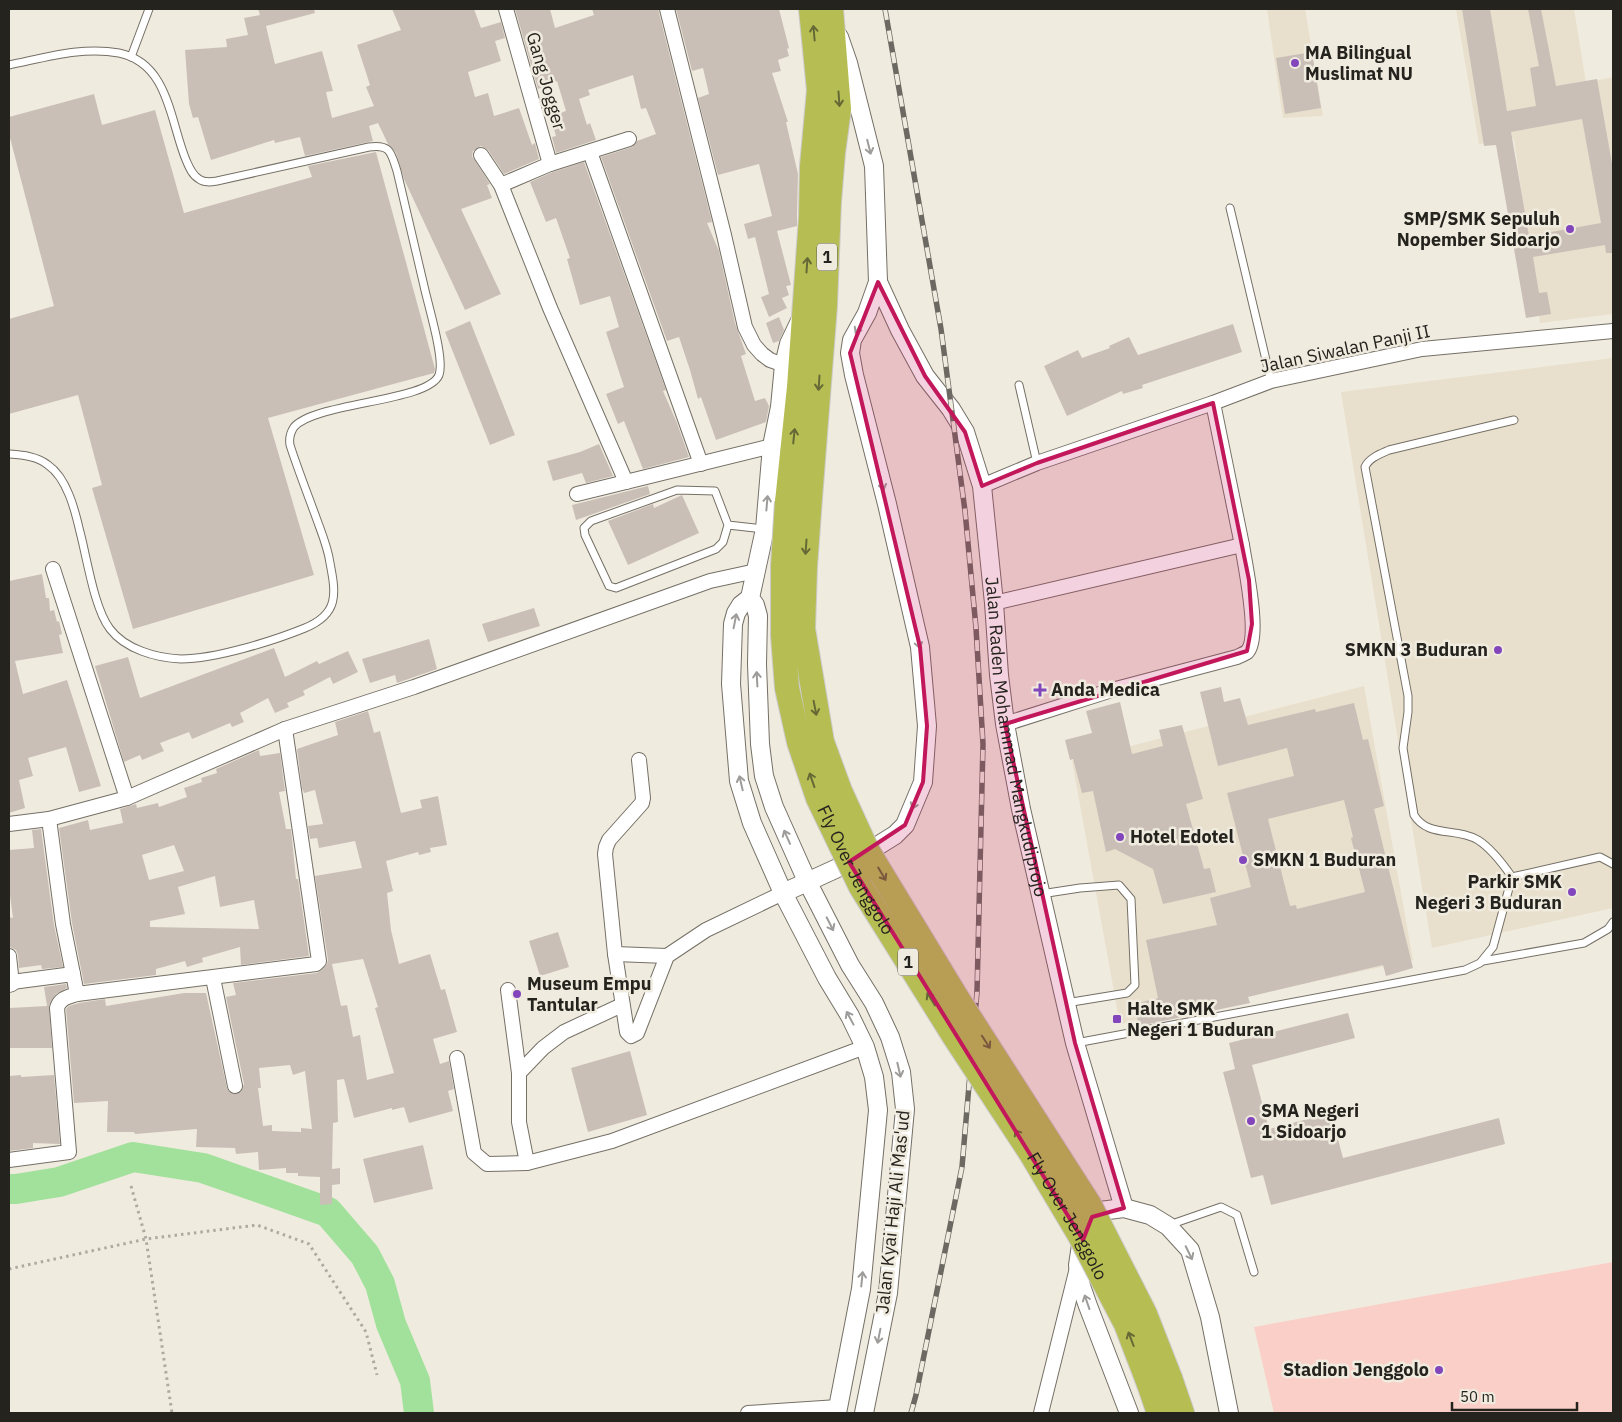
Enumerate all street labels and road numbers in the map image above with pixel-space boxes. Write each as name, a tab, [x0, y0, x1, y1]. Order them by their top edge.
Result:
street label: Gang Jogger	[522, 29, 572, 133]
road number: 1	[817, 243, 837, 270]
street label: Jalan Siwalan Panji II	[1258, 319, 1432, 378]
street label: Jalan Raden Mohammad Mangkudiprojo	[980, 576, 1053, 899]
street label: Fly Over Jenggolo	[812, 801, 900, 939]
road number: 1	[898, 949, 918, 976]
street label: Jalan Kyai Haji Ali Mas'ud	[870, 1109, 915, 1315]
street label: Fly Over Jenggolo	[1022, 1148, 1113, 1284]

